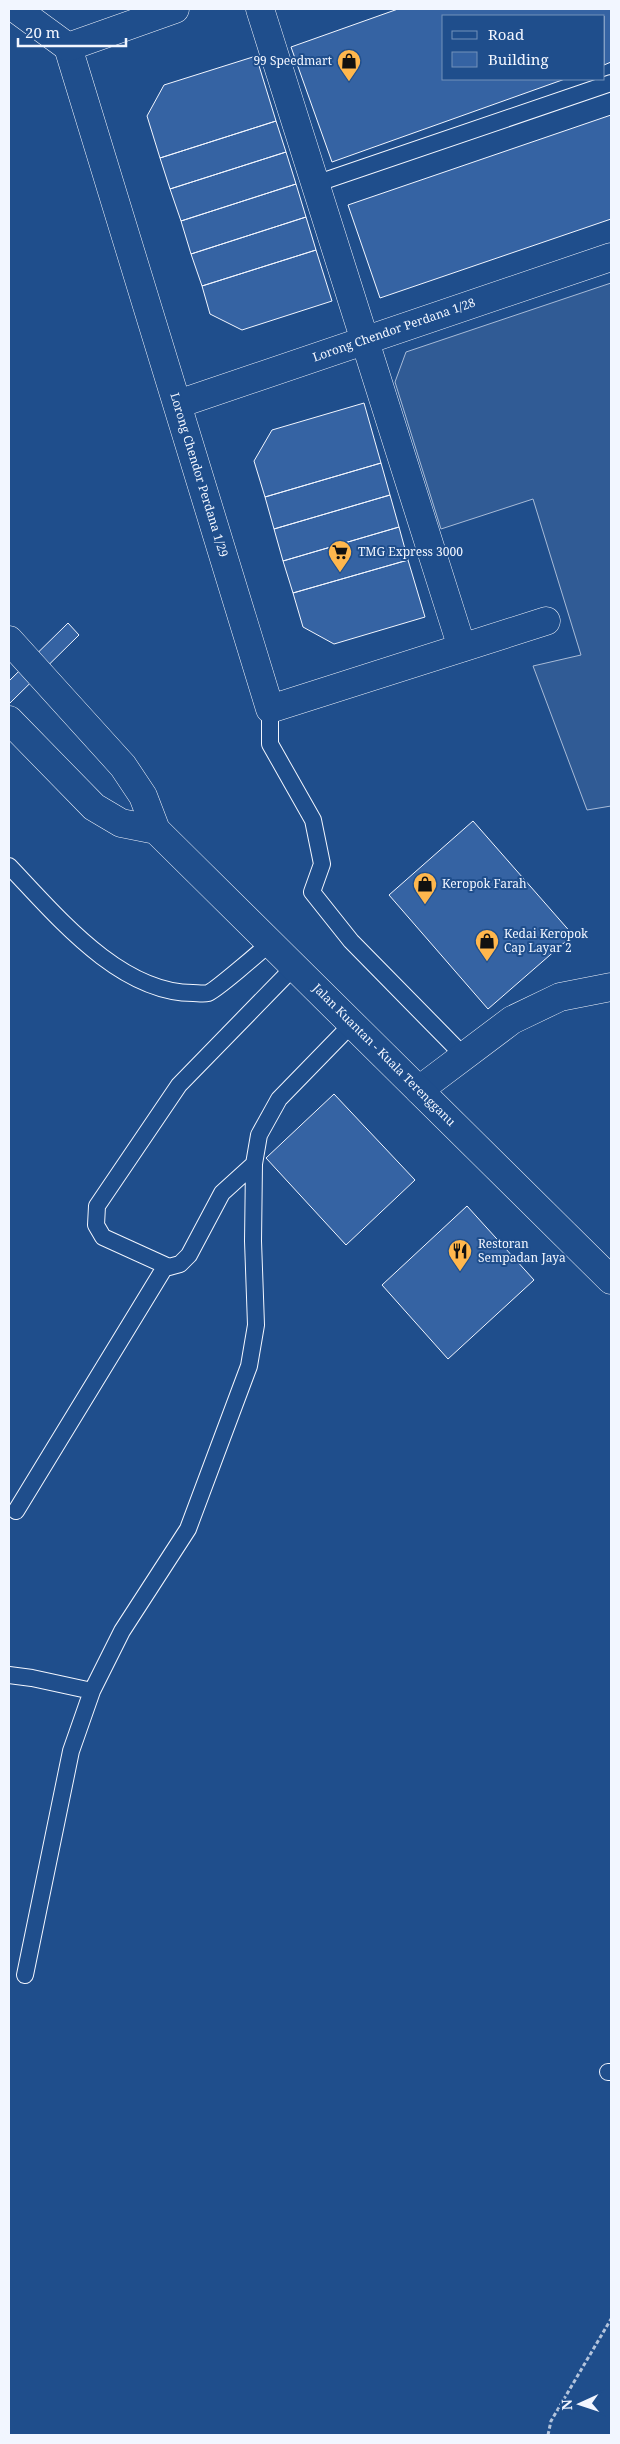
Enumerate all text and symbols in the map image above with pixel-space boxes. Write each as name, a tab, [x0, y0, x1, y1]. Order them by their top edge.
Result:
scale bar	[18, 15, 125, 47]
legend	[442, 15, 605, 80]
text: 20 m	[25, 22, 60, 42]
text: Road	[488, 24, 524, 44]
shop icon: 99 Speedmart	[336, 48, 362, 82]
text: Building	[488, 49, 549, 69]
place label: 99 Speedmart	[253, 52, 332, 69]
street label: Lorong Chendor Perdana 1/28	[310, 294, 478, 365]
street label: Lorong Chendor Perdana 1/29	[166, 391, 233, 559]
supermarket icon: TMG Express 3000	[327, 539, 353, 573]
place label: TMG Express 3000	[358, 543, 463, 560]
shop icon: Keropok Farah	[412, 871, 438, 905]
place label: Keropok Farah	[442, 875, 527, 892]
place label: Kedai Keropok Cap Layar 2	[504, 925, 589, 956]
shop icon: Kedai Keropok Cap Layar 2	[474, 928, 500, 962]
street label: Jalan Kuantan - Kuala Terengganu	[309, 979, 460, 1130]
place label: Restoran Sempadan Jaya	[478, 1235, 566, 1266]
restaurant icon: Restoran Sempadan Jaya	[447, 1238, 473, 1272]
north arrow	[555, 2379, 605, 2429]
text: N	[557, 2399, 576, 2411]

